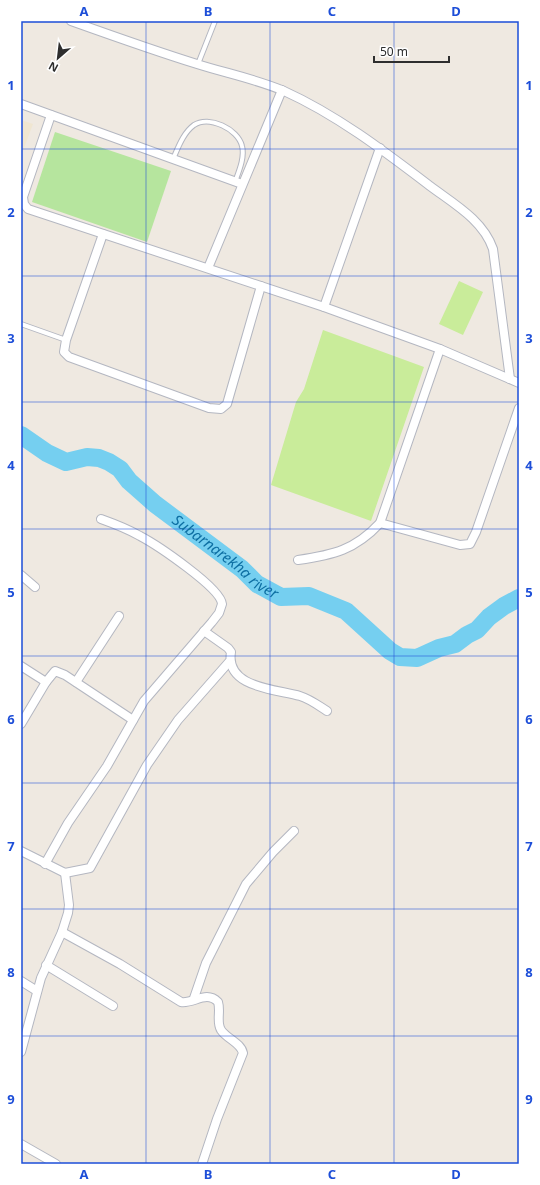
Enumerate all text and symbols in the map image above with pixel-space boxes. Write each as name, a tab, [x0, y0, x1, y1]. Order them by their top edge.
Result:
text: A	[80, 2, 89, 20]
text: B	[204, 2, 212, 20]
text: C	[328, 2, 336, 20]
text: D	[451, 2, 461, 20]
north arrow	[38, 38, 78, 78]
scale bar	[374, 38, 449, 64]
text: 50 m	[380, 43, 408, 60]
text: N	[46, 59, 61, 76]
text: 1	[7, 76, 15, 94]
text: 1	[525, 76, 533, 94]
text: 2	[7, 203, 15, 221]
text: 2	[525, 203, 533, 221]
text: 3	[7, 329, 15, 347]
text: 3	[525, 329, 533, 347]
text: 4	[7, 456, 15, 474]
text: 4	[525, 456, 533, 474]
water label: Subarnarekha river	[169, 509, 283, 603]
text: 5	[7, 583, 15, 601]
text: 5	[525, 583, 533, 601]
text: 6	[7, 710, 15, 728]
text: 6	[525, 710, 533, 728]
text: 7	[7, 837, 15, 855]
text: 7	[525, 837, 533, 855]
text: 8	[7, 963, 15, 981]
text: 8	[525, 963, 533, 981]
text: 9	[7, 1090, 15, 1108]
text: 9	[525, 1090, 533, 1108]
text: A	[80, 1165, 89, 1183]
text: B	[204, 1165, 212, 1183]
text: C	[328, 1165, 336, 1183]
text: D	[451, 1165, 461, 1183]

